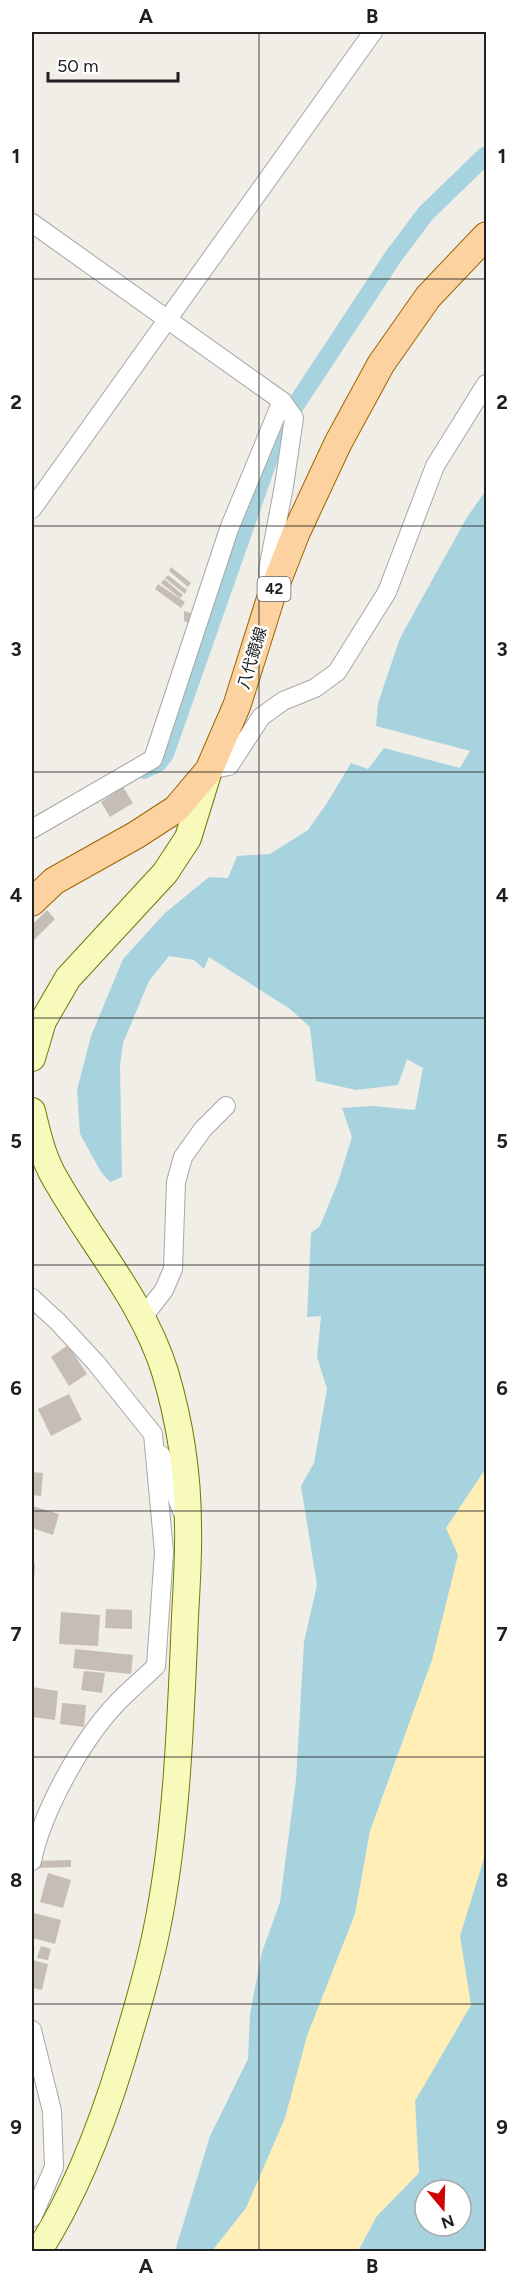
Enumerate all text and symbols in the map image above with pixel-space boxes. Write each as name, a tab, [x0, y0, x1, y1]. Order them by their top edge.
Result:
text: A	[139, 4, 154, 28]
text: B	[366, 4, 378, 28]
scale bar	[48, 45, 178, 83]
text: 50 m	[57, 55, 99, 77]
text: 1	[12, 144, 20, 168]
text: 1	[498, 144, 506, 168]
text: 2	[10, 390, 22, 414]
text: 2	[496, 390, 508, 414]
road number: 42	[258, 577, 290, 601]
street label: 八代鏡線	[234, 625, 270, 691]
text: 3	[10, 637, 22, 661]
text: 3	[496, 637, 508, 661]
text: 4	[10, 883, 23, 907]
text: 4	[496, 883, 509, 907]
text: 5	[10, 1129, 22, 1153]
text: 5	[496, 1129, 508, 1153]
text: 6	[10, 1376, 22, 1400]
text: 6	[496, 1376, 508, 1400]
text: 7	[10, 1622, 22, 1646]
text: 7	[496, 1622, 508, 1646]
text: 8	[10, 1868, 22, 1892]
text: 8	[496, 1868, 508, 1892]
text: 9	[10, 2115, 22, 2139]
text: 9	[496, 2115, 508, 2139]
north arrow	[413, 2178, 473, 2238]
text: N	[439, 2211, 457, 2233]
text: A	[139, 2254, 154, 2278]
text: B	[366, 2254, 378, 2278]

